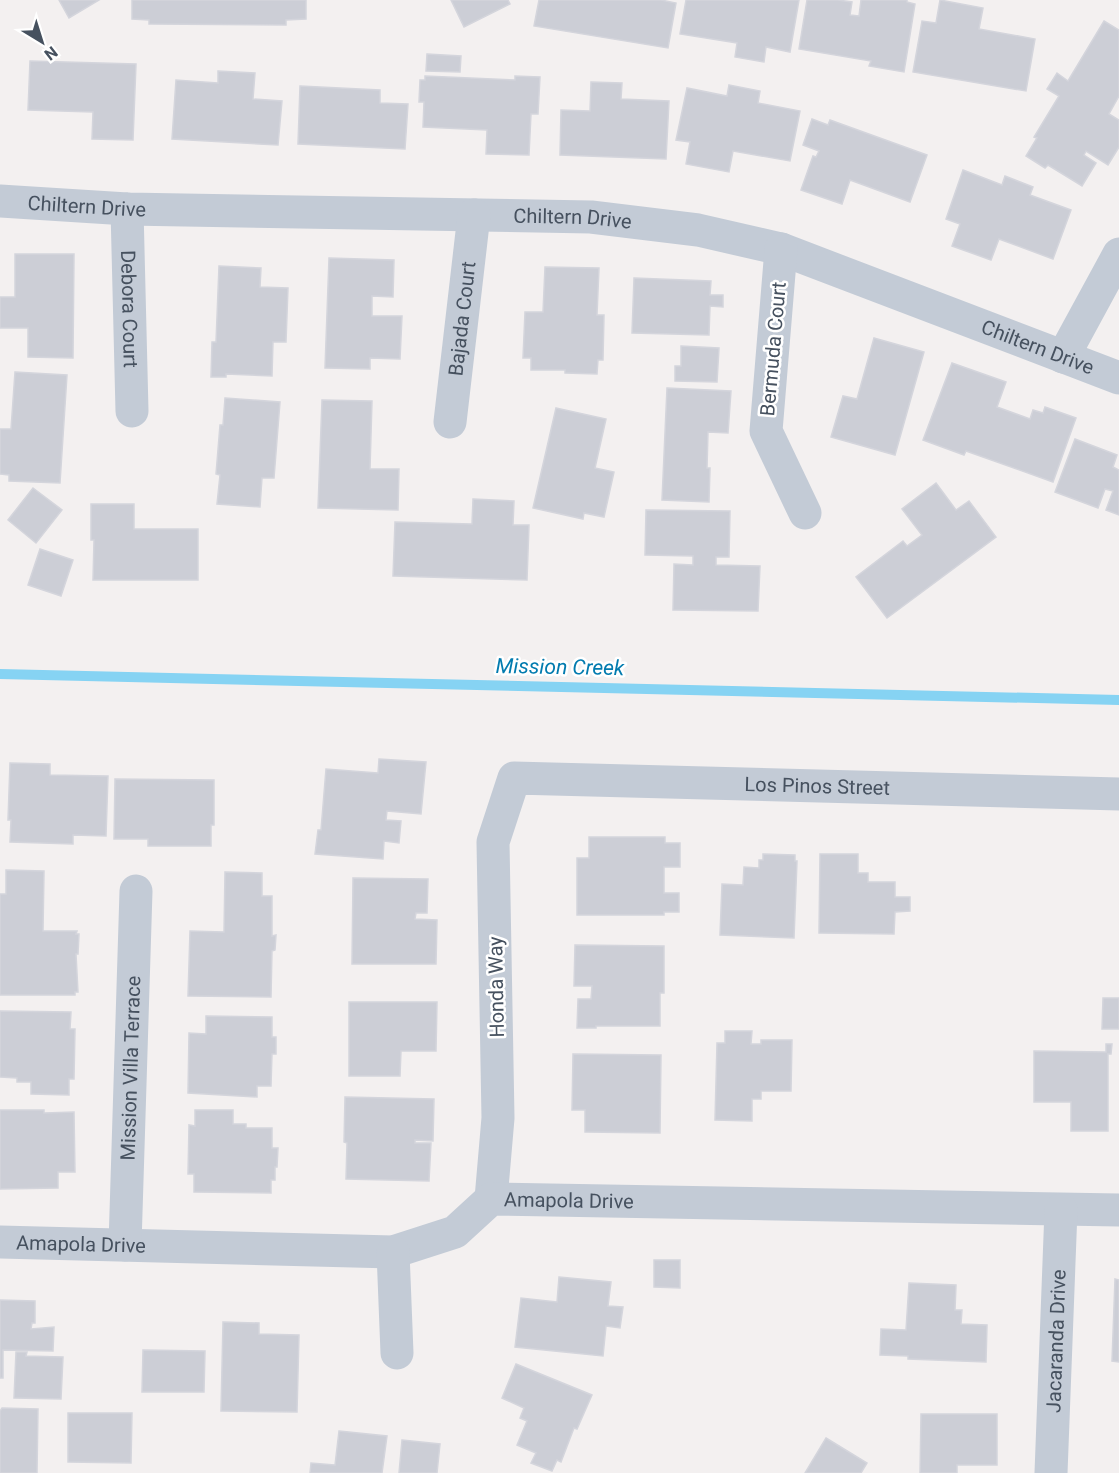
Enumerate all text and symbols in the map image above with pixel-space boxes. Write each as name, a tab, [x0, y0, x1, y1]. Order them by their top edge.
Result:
north arrow	[12, 12, 72, 72]
text: N	[41, 42, 61, 64]
street label: Chiltern Drive	[27, 191, 146, 221]
street label: Chiltern Drive	[513, 204, 633, 234]
street label: Debora Court	[116, 250, 143, 368]
street label: Bajada Court	[443, 260, 481, 377]
street label: Bermuda Court	[755, 281, 791, 417]
street label: Chiltern Drive	[978, 315, 1097, 379]
water label: Mission Creek	[495, 654, 625, 680]
street label: Los Pinos Street	[744, 772, 890, 800]
street label: Honda Way	[483, 936, 509, 1038]
street label: Mission Villa Terrace	[116, 975, 145, 1161]
street label: Amapola Drive	[504, 1187, 634, 1213]
street label: Amapola Drive	[16, 1230, 146, 1258]
street label: Jacaranda Drive	[1041, 1269, 1071, 1413]

